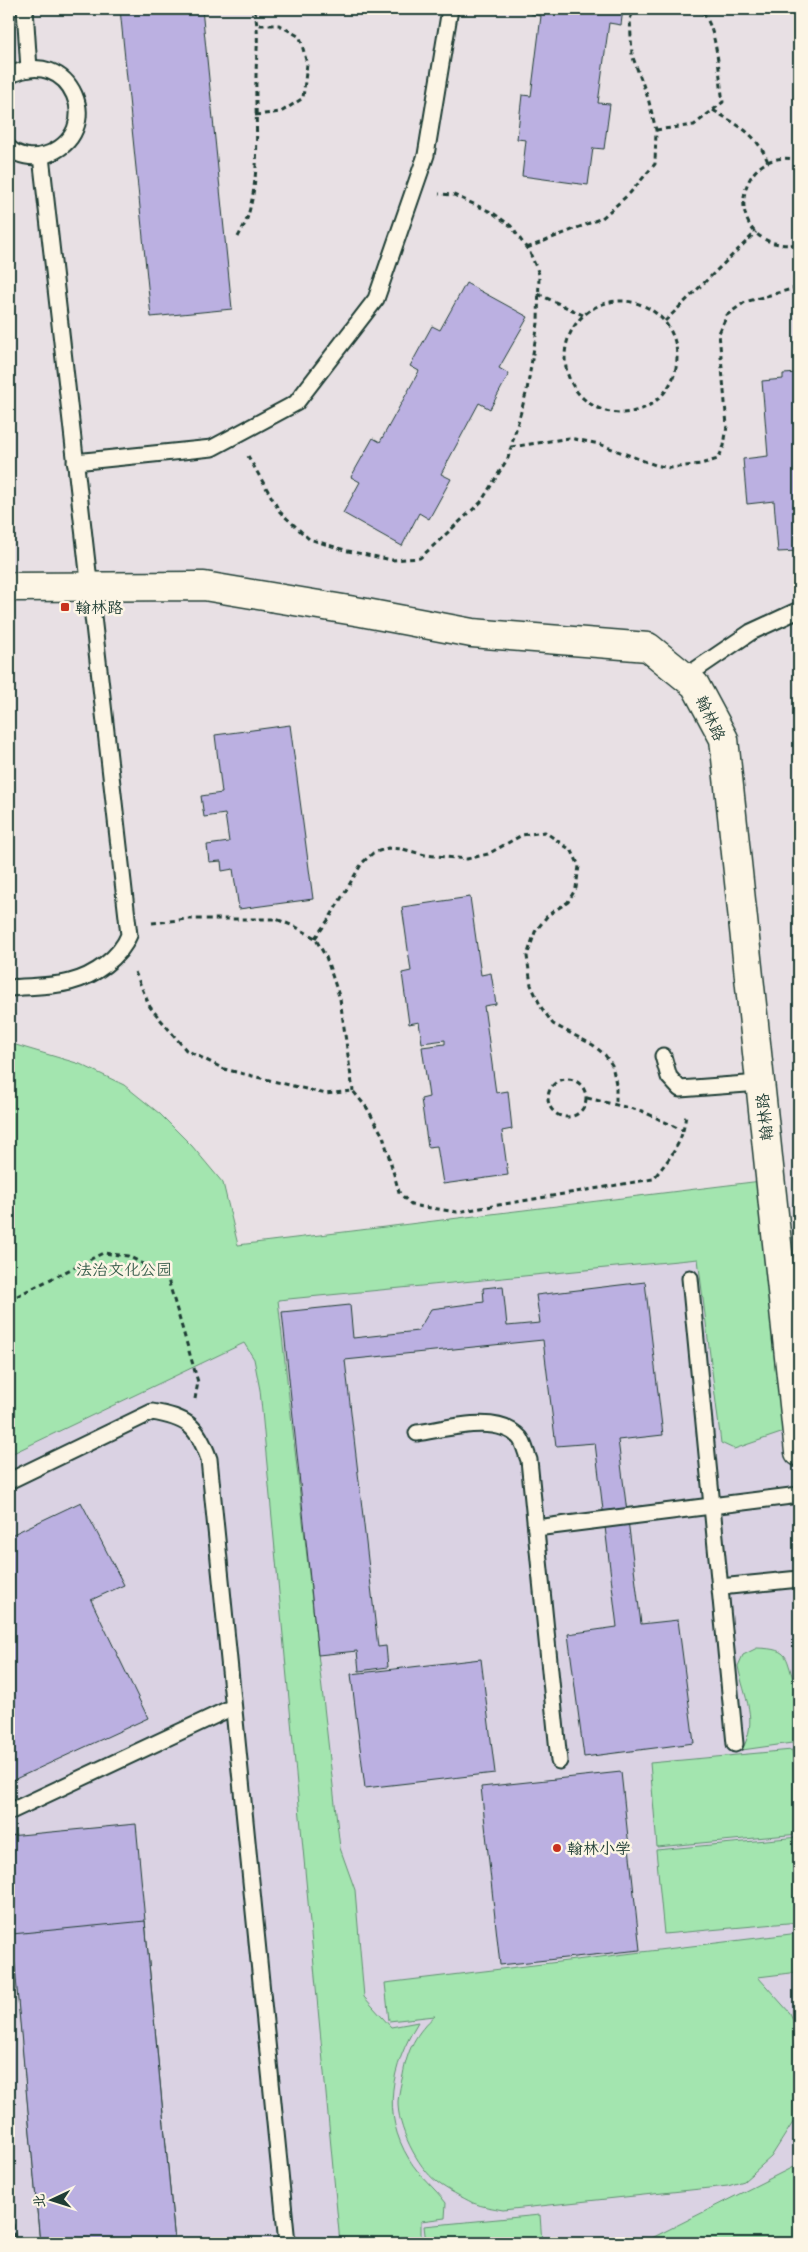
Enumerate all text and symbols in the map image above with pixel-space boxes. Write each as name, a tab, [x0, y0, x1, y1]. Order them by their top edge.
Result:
place label: 翰林路	[75, 594, 123, 618]
marker: 翰林路	[59, 601, 71, 613]
street label: 翰林路	[691, 691, 733, 744]
street label: 翰林路	[749, 1092, 777, 1142]
park label: 法治文化公园	[76, 1256, 172, 1280]
place label: 翰林小学	[567, 1835, 631, 1859]
marker: 翰林小学	[551, 1842, 563, 1854]
north arrow	[28, 2174, 78, 2224]
text: 北	[28, 2193, 49, 2209]

